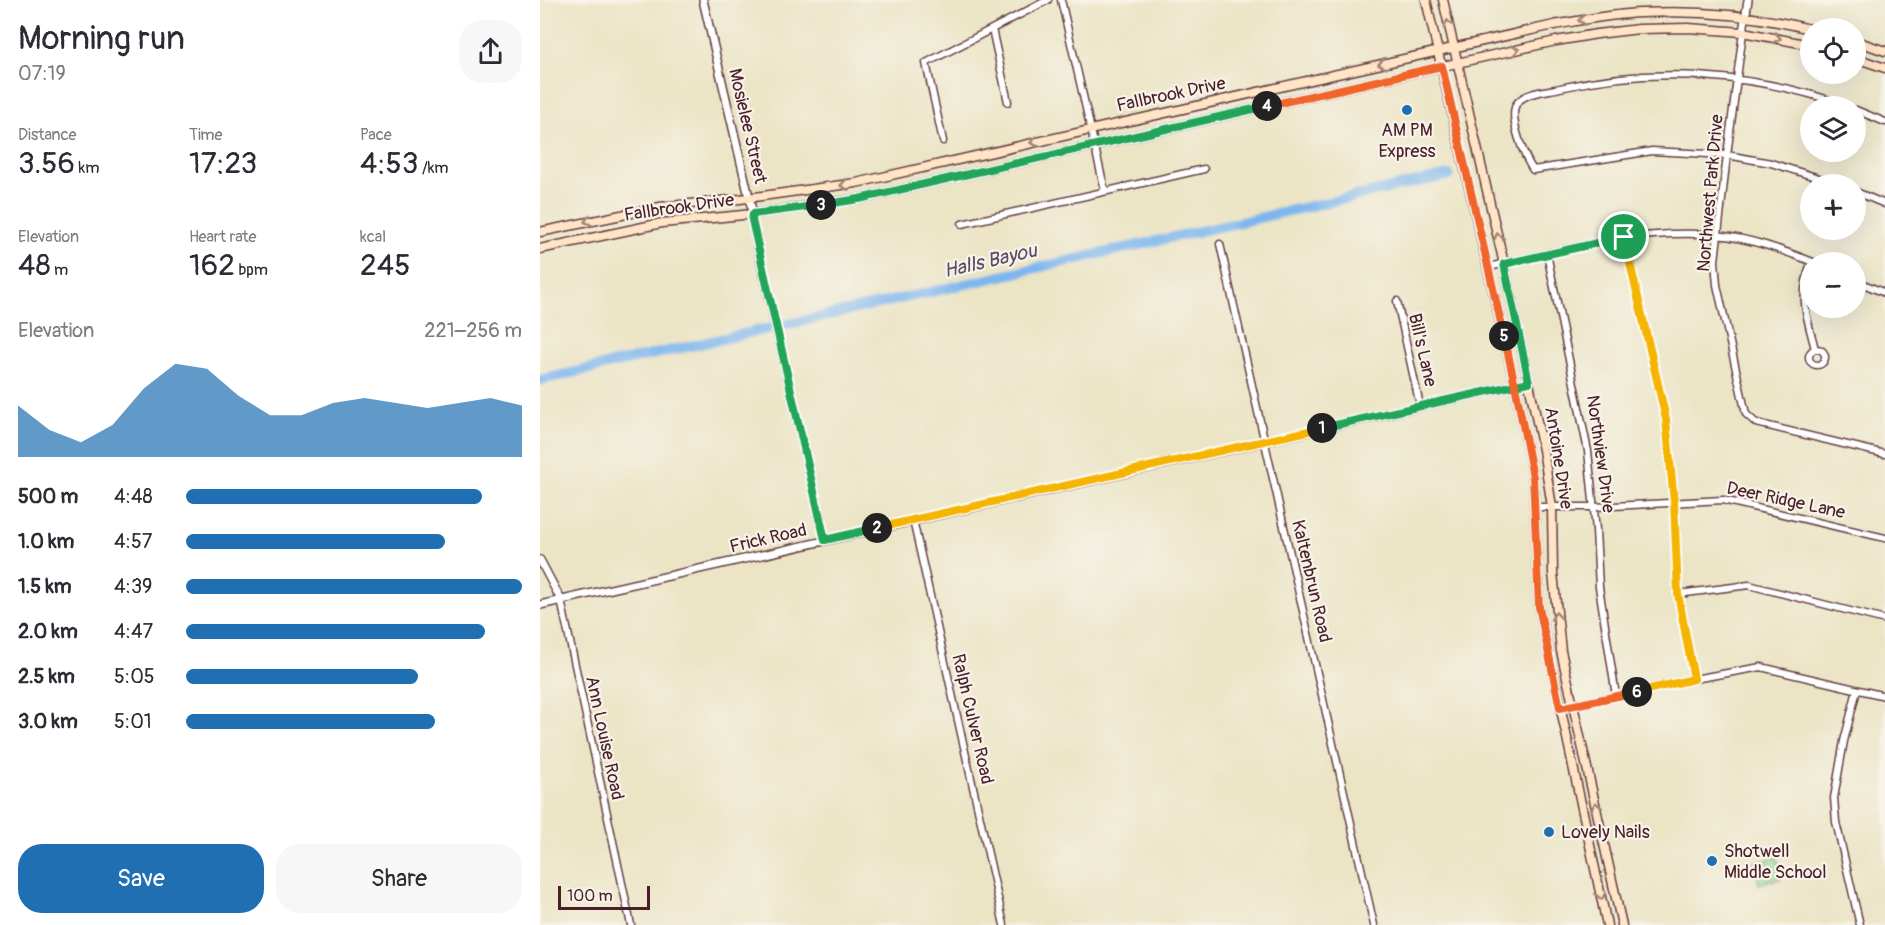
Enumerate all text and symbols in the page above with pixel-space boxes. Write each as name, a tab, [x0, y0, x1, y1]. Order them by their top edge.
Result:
one-way arrow	[1578, 14, 1587, 26]
text: Morning run	[18, 18, 185, 59]
map controls	[1800, 18, 1866, 318]
button: locate	[1800, 18, 1866, 84]
one-way arrow	[1443, 19, 1456, 29]
button: share	[459, 20, 522, 83]
one-way arrow	[1772, 31, 1782, 44]
one-way arrow	[1509, 44, 1519, 57]
one-way arrow	[1377, 57, 1387, 70]
text: 07:19	[18, 61, 66, 86]
street label: Mosielee Street	[723, 66, 772, 187]
street label: Fallbrook Drive	[1115, 72, 1228, 117]
pin: 4	[1252, 91, 1282, 121]
text: 4	[1262, 96, 1272, 116]
button: layers	[1800, 96, 1866, 162]
marker: AM PM Express	[1400, 103, 1414, 117]
street label: Northwest Park Drive	[1692, 113, 1729, 273]
place label: AM PM Express	[1379, 119, 1436, 163]
text: Distance	[18, 125, 77, 145]
text: Time	[189, 125, 222, 145]
text: Pace	[360, 125, 392, 145]
one-way arrow	[1029, 135, 1039, 148]
text: 3.56	[18, 145, 75, 182]
text: 17:23	[189, 145, 257, 182]
text: 4:53	[360, 145, 418, 182]
text: km	[75, 158, 99, 178]
text: /km	[418, 158, 449, 178]
button: +	[1800, 174, 1866, 240]
one-way arrow	[839, 178, 848, 190]
street label: Fallbrook Drive	[623, 188, 736, 227]
pin: 3	[806, 190, 836, 220]
text: 3	[817, 195, 825, 215]
pin	[1598, 211, 1649, 262]
one-way arrow	[583, 214, 593, 227]
icon: arrive	[1607, 220, 1640, 253]
text: Elevation	[18, 227, 79, 247]
text: Heart rate	[189, 227, 256, 247]
text: kcal	[360, 227, 386, 247]
one-way arrow	[1492, 232, 1505, 242]
water label: Halls Bayou	[941, 237, 1041, 283]
text: 48	[18, 247, 51, 284]
text: 162	[189, 247, 235, 284]
text: 245	[360, 247, 410, 284]
button: −	[1800, 252, 1866, 318]
text: m	[51, 260, 68, 280]
text: bpm	[235, 260, 268, 280]
street label: Bill's Lane	[1403, 311, 1442, 389]
text: Elevation	[18, 318, 94, 343]
text: 221–256 m	[424, 318, 522, 343]
pin: 5	[1489, 321, 1519, 351]
text: 5	[1500, 326, 1508, 346]
street label: Northview Drive	[1581, 394, 1620, 515]
street label: Antoine Drive	[1539, 405, 1578, 511]
pin: 1	[1307, 413, 1337, 443]
text: 1	[1319, 418, 1325, 438]
street label: Deer Ridge Lane	[1725, 477, 1847, 524]
text: 500 m	[18, 484, 78, 509]
text: 4:48	[114, 484, 153, 509]
pin: 2	[862, 513, 892, 543]
street label: Frick Road	[727, 518, 809, 559]
text: 2	[873, 518, 881, 538]
street label: Kaltenbrun Road	[1286, 518, 1337, 645]
text: 1.0 km	[18, 529, 74, 554]
text: 4:57	[114, 529, 152, 554]
text: 1.5 km	[18, 574, 71, 599]
text: 4:39	[114, 574, 152, 599]
one-way arrow	[1551, 611, 1563, 620]
text: 2.0 km	[18, 619, 78, 644]
text: 4:47	[114, 619, 153, 644]
street label: Ralph Culver Road	[946, 652, 999, 786]
text: 2.5 km	[18, 664, 75, 689]
text: 5:05	[114, 664, 155, 689]
street label: Ann Louise Road	[580, 674, 629, 802]
pin: 6	[1622, 677, 1652, 707]
text: 6	[1632, 682, 1642, 702]
text: 3.0 km	[18, 709, 78, 734]
text: 5:01	[114, 709, 152, 734]
one-way arrow	[1590, 802, 1603, 812]
place label: Lovely Nails	[1561, 821, 1650, 844]
marker: Lovely Nails	[1542, 825, 1556, 839]
place label: Shotwell Middle School	[1724, 840, 1827, 884]
button: Save	[18, 844, 264, 913]
button: Share	[276, 844, 522, 913]
marker: Shotwell Middle School	[1705, 854, 1719, 868]
scale bar	[558, 883, 650, 910]
text: 100 m	[567, 886, 613, 906]
one-way arrow	[1594, 891, 1607, 901]

